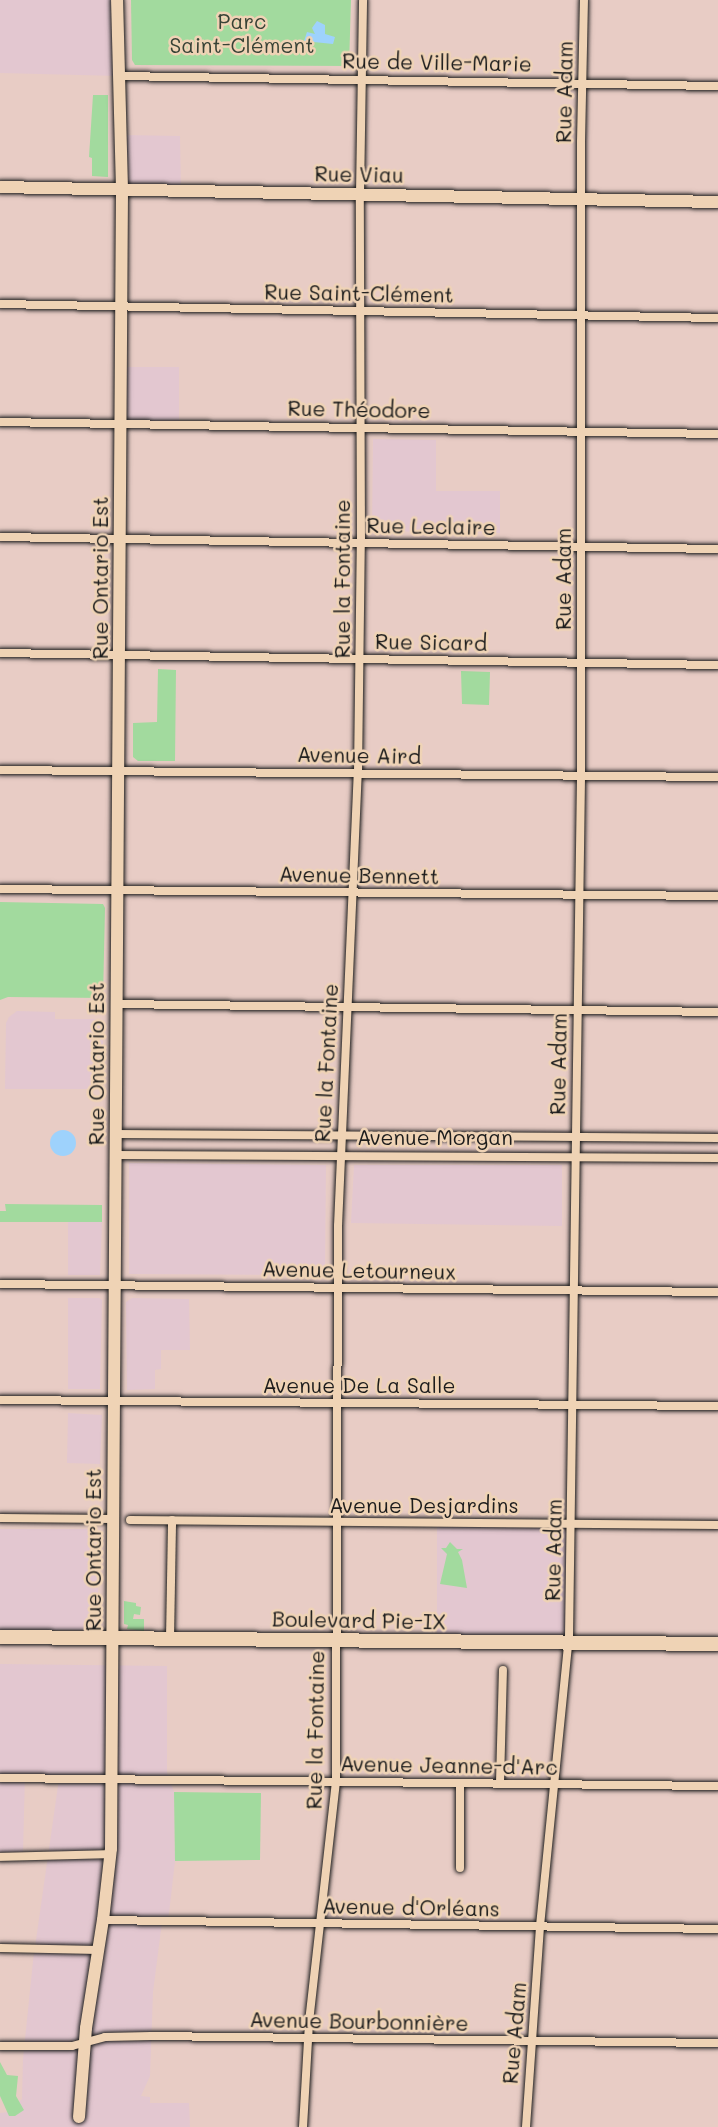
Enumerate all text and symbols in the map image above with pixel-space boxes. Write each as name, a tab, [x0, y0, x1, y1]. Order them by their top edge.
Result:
park label: Parc Saint-Clément	[170, 8, 314, 58]
street label: Rue Adam	[551, 41, 577, 143]
street label: Rue de Ville-Marie	[342, 48, 532, 76]
street label: Rue Viau	[314, 161, 404, 187]
street label: Rue Saint-Clément	[264, 279, 454, 307]
street label: Rue Théodore	[287, 395, 431, 423]
street label: Rue Ontario Est	[87, 497, 113, 659]
street label: Rue la Fontaine	[329, 500, 355, 658]
street label: Rue Leclaire	[366, 512, 496, 540]
street label: Rue Adam	[550, 528, 576, 630]
street label: Rue Sicard	[375, 628, 487, 656]
street label: Avenue Aird	[297, 741, 421, 769]
street label: Avenue Bennett	[279, 861, 439, 889]
street label: Rue Ontario Est	[83, 983, 109, 1145]
street label: Rue la Fontaine	[309, 983, 343, 1143]
street label: Rue Adam	[545, 1013, 571, 1115]
street label: Avenue Morgan	[357, 1124, 513, 1150]
street label: Avenue Letourneux	[262, 1256, 456, 1284]
street label: Avenue De La Salle	[263, 1372, 455, 1398]
street label: Rue Ontario Est	[80, 1469, 106, 1631]
street label: Avenue Desjardins	[329, 1492, 519, 1518]
street label: Rue Adam	[540, 1499, 566, 1601]
street label: Boulevard Pie-IX	[272, 1606, 446, 1634]
street label: Rue la Fontaine	[301, 1650, 329, 1810]
street label: Avenue Jeanne-d'Arc	[340, 1751, 558, 1779]
street label: Avenue d'Orléans	[322, 1893, 500, 1921]
street label: Rue Adam	[497, 1981, 531, 2085]
street label: Avenue Bourbonnière	[249, 2006, 469, 2036]

